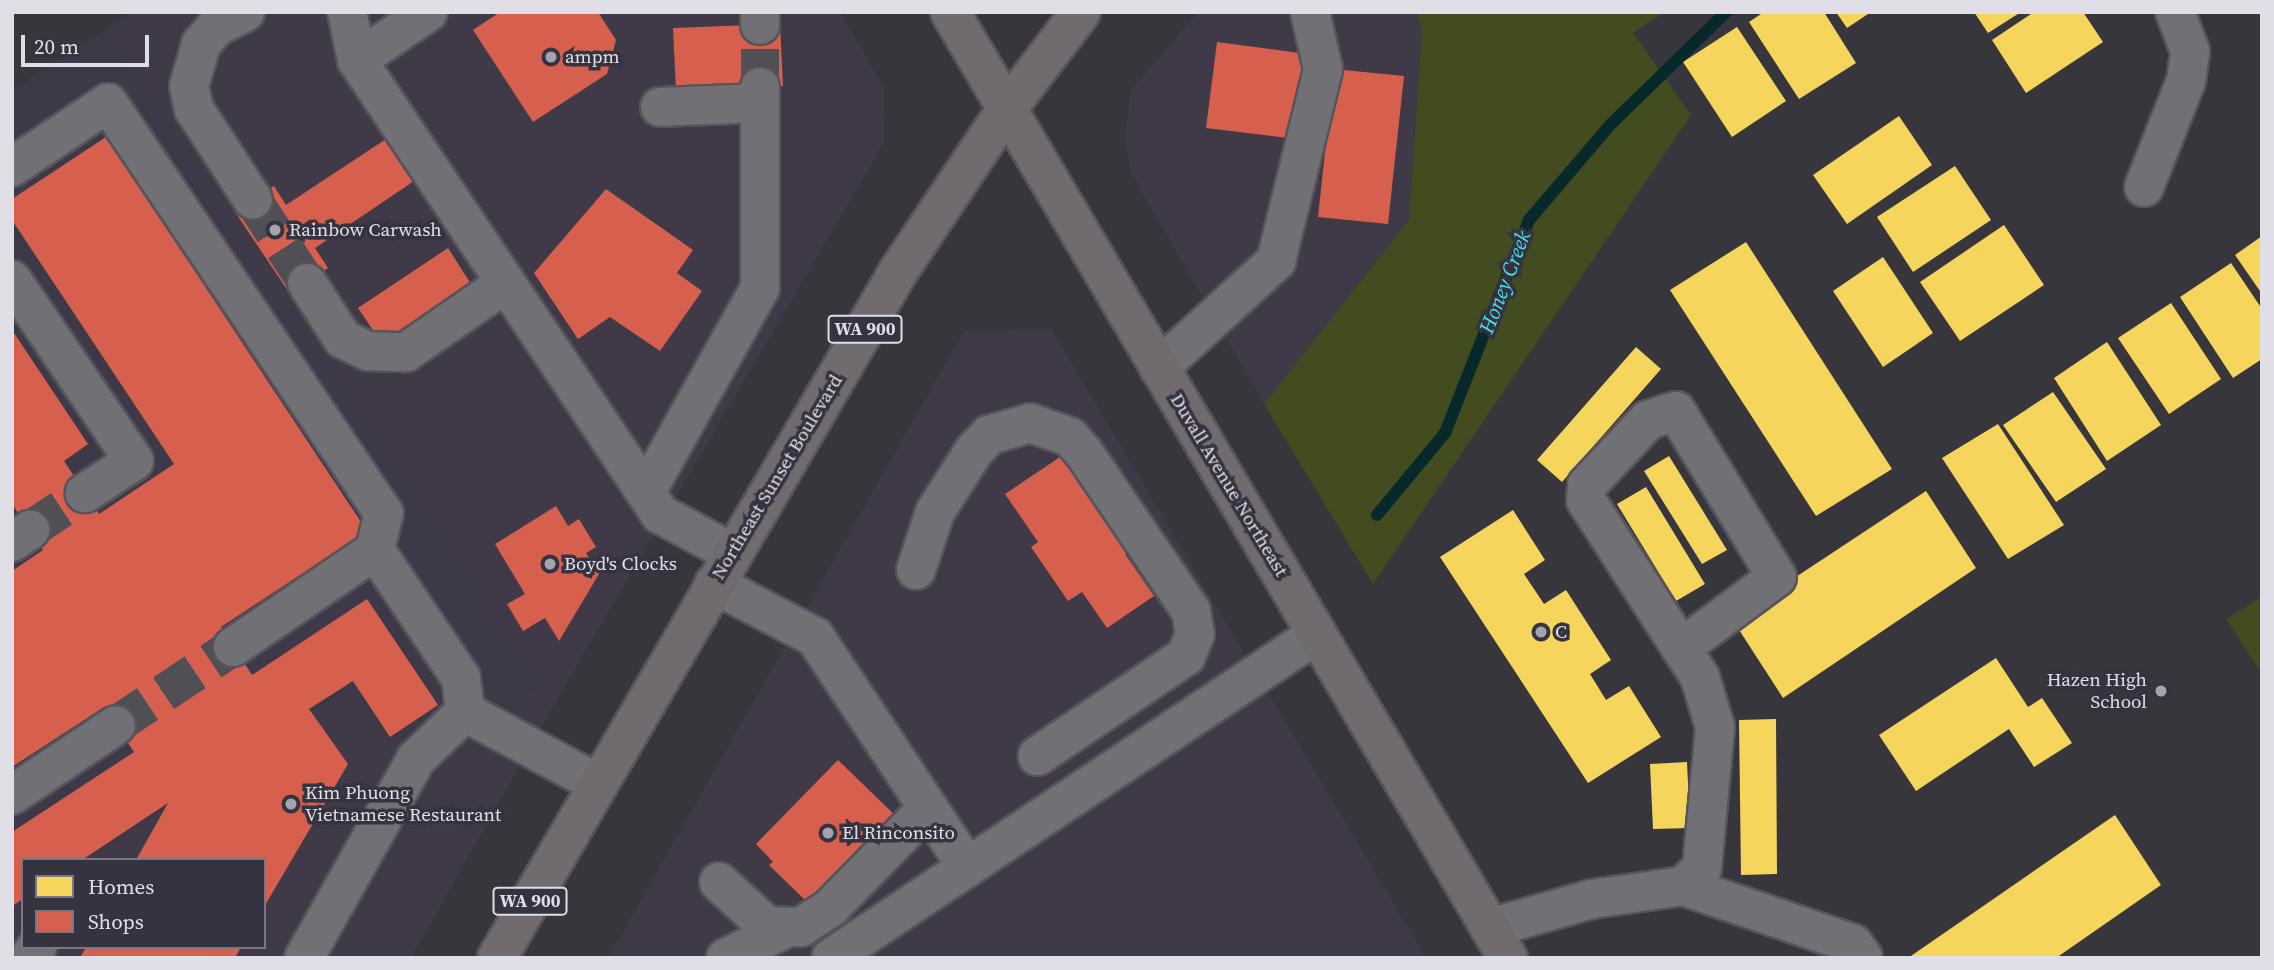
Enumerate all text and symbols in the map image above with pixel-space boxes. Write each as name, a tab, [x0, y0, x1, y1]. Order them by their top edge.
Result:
scale bar	[24, 21, 152, 65]
text: 20 m	[34, 32, 79, 61]
place label: ampm	[565, 46, 620, 68]
marker: ampm	[543, 49, 559, 65]
place label: Rainbow Carwash	[289, 219, 442, 241]
marker: Rainbow Carwash	[267, 222, 283, 238]
water label: Honey Creek	[1474, 227, 1536, 337]
road number: WA 900	[826, 314, 903, 344]
street label: Northeast Sunset Boulevard	[707, 371, 847, 583]
street label: Duvall Avenue Northeast	[1165, 389, 1293, 581]
place label: Boyd's Clocks	[564, 553, 677, 575]
marker: Boyd's Clocks	[542, 556, 558, 572]
place label: C	[1555, 621, 1567, 643]
marker: C	[1533, 624, 1549, 640]
place label: Hazen High School	[2047, 669, 2147, 713]
marker: Hazen High School	[2153, 683, 2169, 699]
place label: Kim Phuong Vietnamese Restaurant	[305, 782, 501, 826]
marker: Kim Phuong Vietnamese Restaurant	[283, 796, 299, 812]
place label: El Rinconsito	[842, 822, 955, 844]
marker: El Rinconsito	[820, 825, 836, 841]
legend	[21, 858, 266, 949]
text: Homes	[88, 872, 154, 901]
road number: WA 900	[491, 887, 568, 916]
text: Shops	[88, 907, 144, 936]

